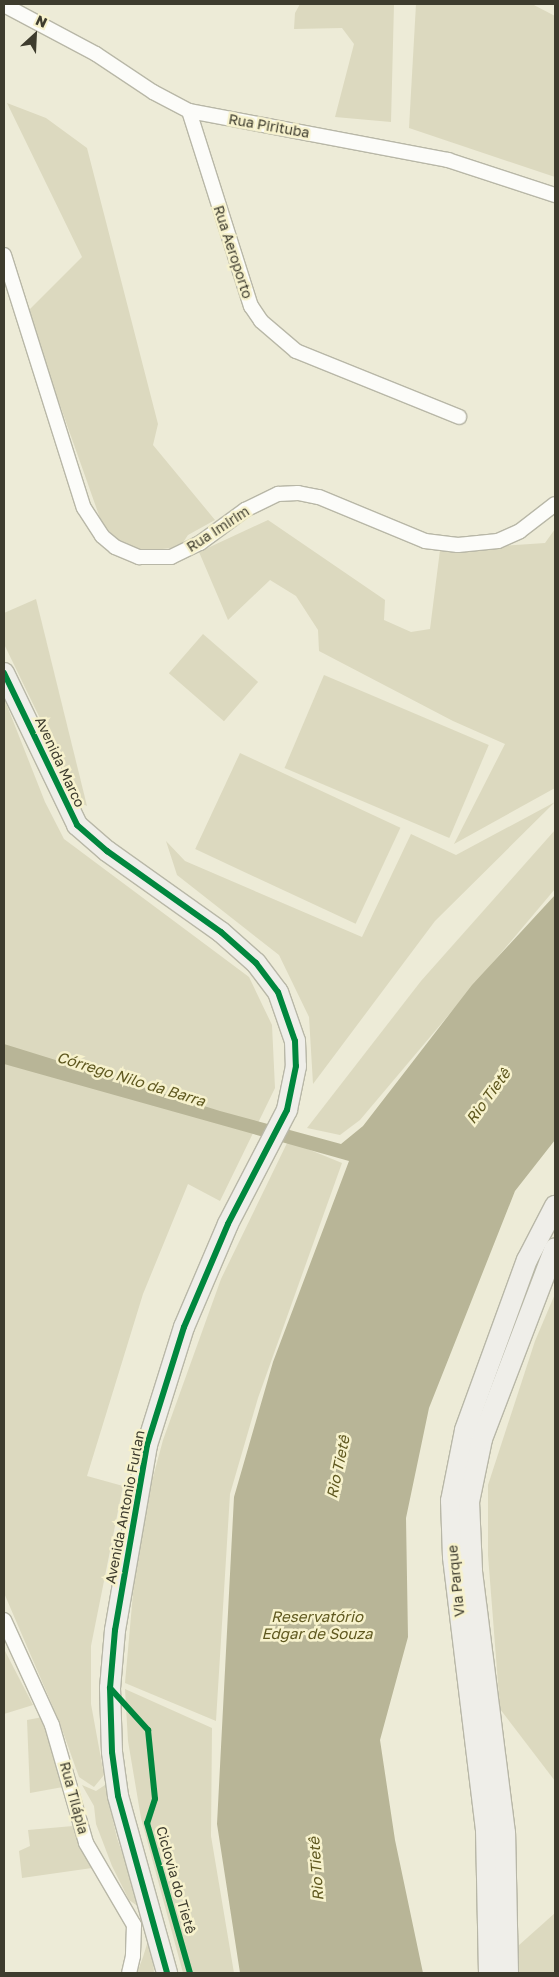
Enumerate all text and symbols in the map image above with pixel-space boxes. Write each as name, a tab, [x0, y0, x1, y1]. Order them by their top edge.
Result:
north arrow	[10, 10, 60, 60]
text: N	[33, 11, 50, 31]
street label: Rua Pirituba	[227, 111, 311, 141]
street label: Rua Aeroporto	[210, 203, 256, 301]
street label: Rua Imirim	[184, 503, 252, 555]
street label: Avenida Marco	[32, 714, 88, 810]
water label: Córrego Nilo da Barra	[55, 1048, 207, 1110]
water label: Rio Tietê	[462, 1065, 514, 1127]
street label: Avenida Antonio Furlan	[102, 1429, 148, 1585]
water label: Rio Tietê	[323, 1434, 353, 1500]
street label: Via Parque	[444, 1544, 468, 1618]
water label: Reservatório Edgar de Souza	[262, 1607, 372, 1642]
street label: Rua Tilápia	[56, 1760, 92, 1836]
street label: Ciclovia do Tietê	[153, 1824, 199, 1936]
water label: Rio Tietê	[305, 1837, 327, 1901]

